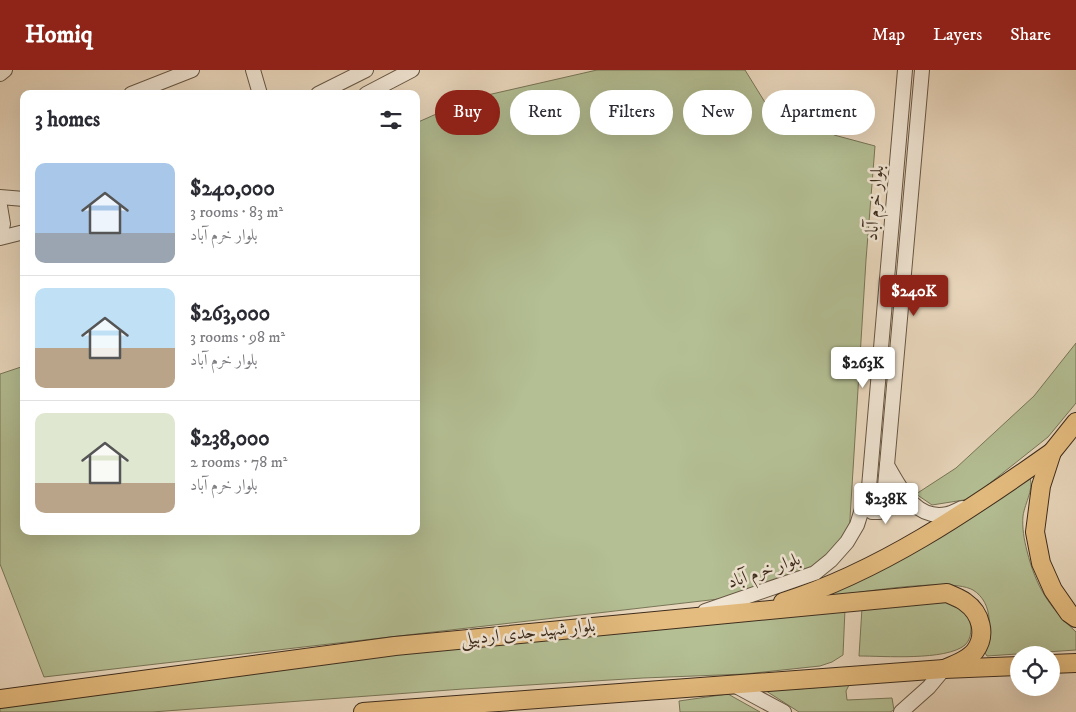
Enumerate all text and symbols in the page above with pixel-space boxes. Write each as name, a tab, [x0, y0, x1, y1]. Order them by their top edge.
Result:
text: Homiq	[25, 20, 93, 50]
text: Map	[872, 24, 905, 46]
text: Layers	[933, 24, 982, 46]
text: Share	[1010, 24, 1051, 46]
chip: Buy	[435, 90, 500, 135]
chip: Rent	[510, 90, 580, 135]
chip: Filters	[590, 90, 673, 135]
chip: New	[683, 90, 752, 135]
chip: Apartment	[762, 90, 875, 135]
icon: filters	[377, 106, 405, 134]
text: 3 homes	[35, 107, 100, 133]
street label: بلوار خرم آباد	[861, 164, 893, 242]
text: $240,000	[190, 176, 275, 202]
icon: home	[75, 183, 135, 243]
text: 3 rooms · 83 m²	[190, 202, 283, 222]
text: بلوار خرم آباد	[190, 225, 258, 245]
pin: $240K	[879, 274, 949, 317]
text: $240K	[891, 281, 937, 301]
text: $263,000	[190, 301, 270, 327]
icon: home	[75, 308, 135, 368]
text: 3 rooms · 98 m²	[190, 327, 285, 347]
pin: $263K	[828, 346, 898, 389]
text: بلوار خرم آباد	[190, 350, 258, 370]
text: $263K	[842, 353, 884, 373]
text: $238,000	[190, 426, 270, 452]
icon: home	[75, 433, 135, 493]
text: 2 rooms · 78 m²	[190, 452, 287, 472]
text: بلوار خرم آباد	[190, 475, 258, 495]
pin: $238K	[851, 482, 921, 525]
text: $238K	[865, 489, 907, 509]
street label: بلوار خرم آباد	[724, 548, 805, 598]
street label: بلوار شهید جدی اردبیلی	[459, 615, 597, 652]
map controls	[1010, 646, 1060, 696]
button: locate	[1010, 646, 1060, 696]

